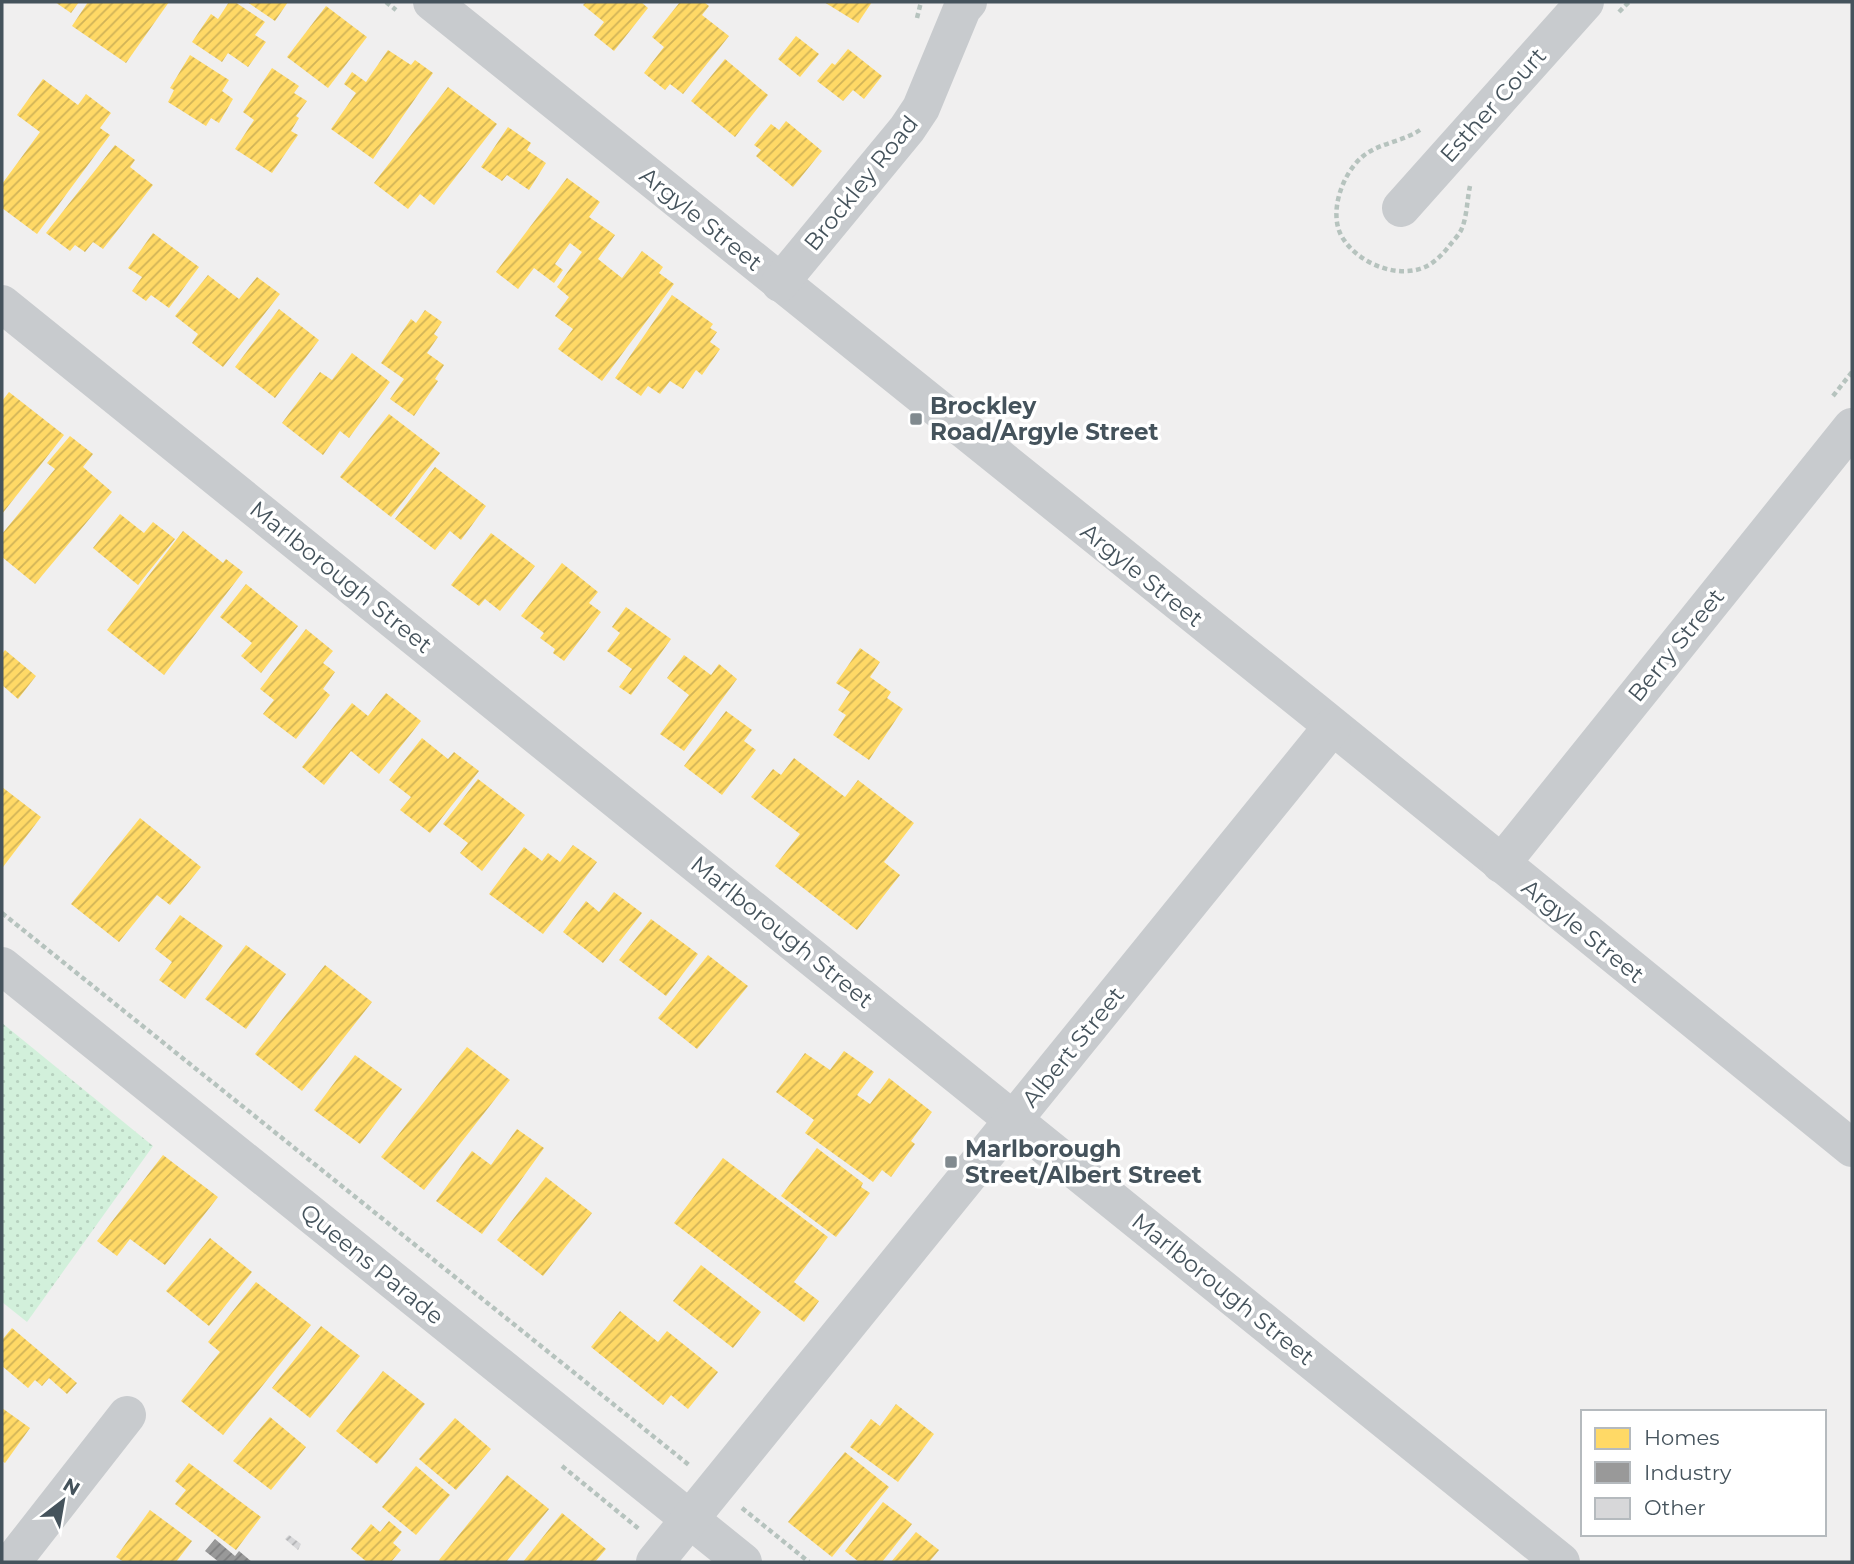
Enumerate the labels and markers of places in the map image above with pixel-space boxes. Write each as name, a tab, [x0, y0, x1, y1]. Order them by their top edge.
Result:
place label: Brockley Road/Argyle Street	[930, 392, 1159, 446]
marker: Brockley Road/Argyle Street	[908, 411, 924, 427]
place label: Marlborough Street/Albert Street	[965, 1135, 1202, 1189]
marker: Marlborough Street/Albert Street	[943, 1154, 959, 1170]

